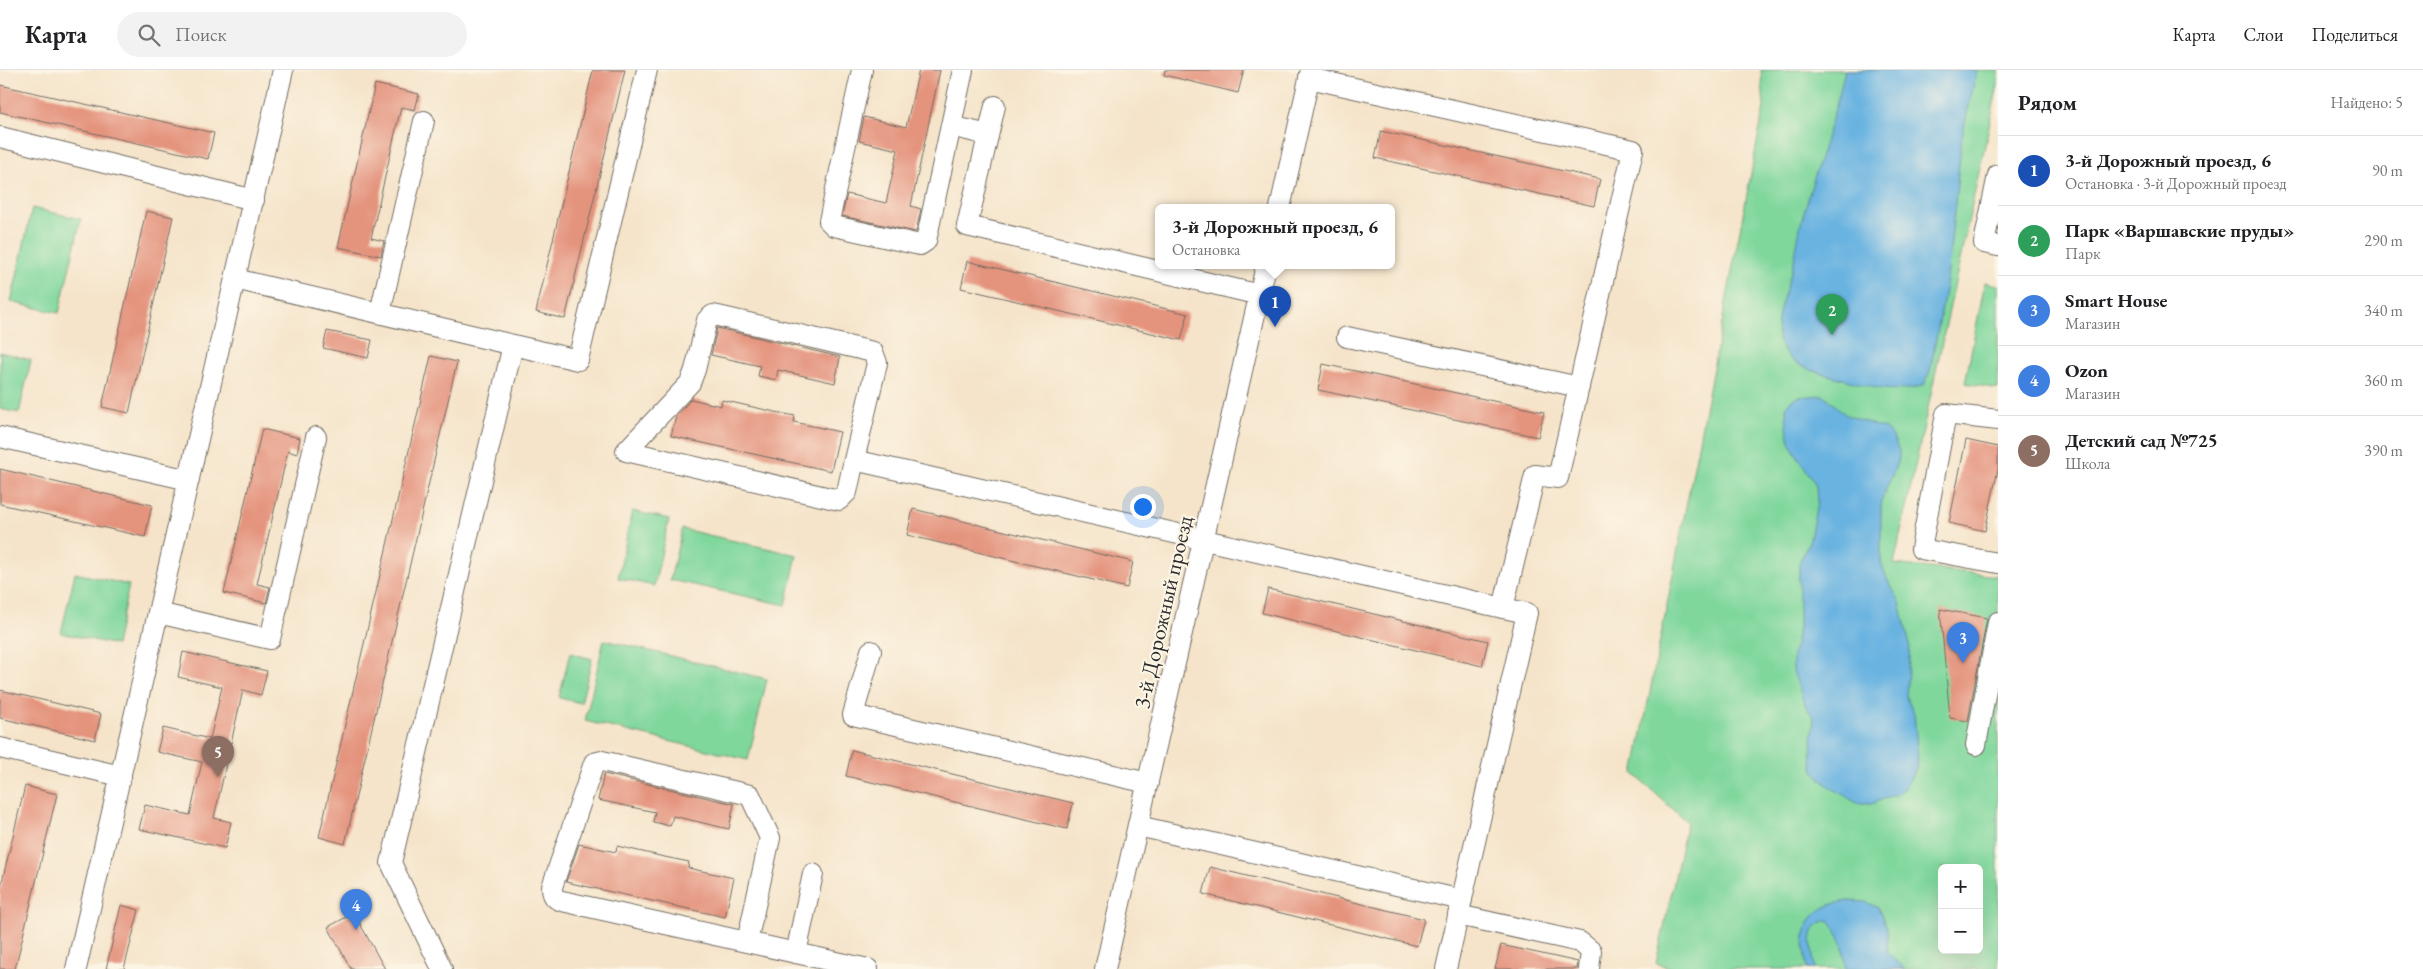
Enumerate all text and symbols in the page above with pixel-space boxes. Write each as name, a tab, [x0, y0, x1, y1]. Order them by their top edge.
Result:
search box	[117, 12, 467, 57]
text: Карта	[25, 19, 87, 50]
icon: search	[135, 21, 163, 49]
text: Поиск	[175, 22, 227, 47]
text: Карта	[2173, 23, 2216, 46]
text: Слои	[2244, 23, 2283, 46]
text: Поделиться	[2311, 23, 2398, 46]
text: Рядом	[2018, 89, 2077, 116]
text: Найдено: 5	[2331, 92, 2403, 113]
text: 3-й Дорожный проезд, 6	[2065, 148, 2271, 173]
text: 1	[2030, 160, 2038, 181]
text: 90 m	[2372, 160, 2403, 181]
text: Остановка · 3-й Дорожный проезд	[2065, 173, 2286, 194]
popup	[1155, 204, 1395, 269]
text: 3-й Дорожный проезд, 6	[1172, 214, 1378, 239]
text: Парк «Варшавские пруды»	[2065, 218, 2294, 243]
text: 2	[2030, 230, 2038, 251]
text: 290 m	[2364, 230, 2403, 251]
text: Остановка	[1172, 239, 1240, 260]
text: Парк	[2065, 243, 2101, 264]
pin: 1	[1259, 286, 1291, 327]
text: Smart House	[2065, 288, 2168, 313]
pin: 2	[1816, 294, 1848, 335]
text: 3	[2030, 300, 2038, 321]
text: 340 m	[2364, 300, 2403, 321]
text: Магазин	[2065, 313, 2120, 334]
text: Ozon	[2065, 358, 2108, 383]
text: 4	[2030, 370, 2038, 391]
text: 360 m	[2364, 370, 2403, 391]
text: Магазин	[2065, 383, 2120, 404]
text: Детский сад №725	[2065, 428, 2218, 453]
text: 5	[2030, 440, 2038, 461]
text: 390 m	[2364, 440, 2403, 461]
text: Школа	[2065, 453, 2110, 474]
your location	[1130, 494, 1156, 520]
street label: 3-й Дорожный проезд	[1127, 513, 1199, 711]
pin: 3	[1947, 622, 1979, 663]
pin: 5	[202, 736, 234, 777]
map controls	[1938, 864, 1983, 954]
button: +	[1938, 864, 1983, 909]
pin: 4	[340, 889, 372, 930]
button: −	[1938, 909, 1983, 954]

